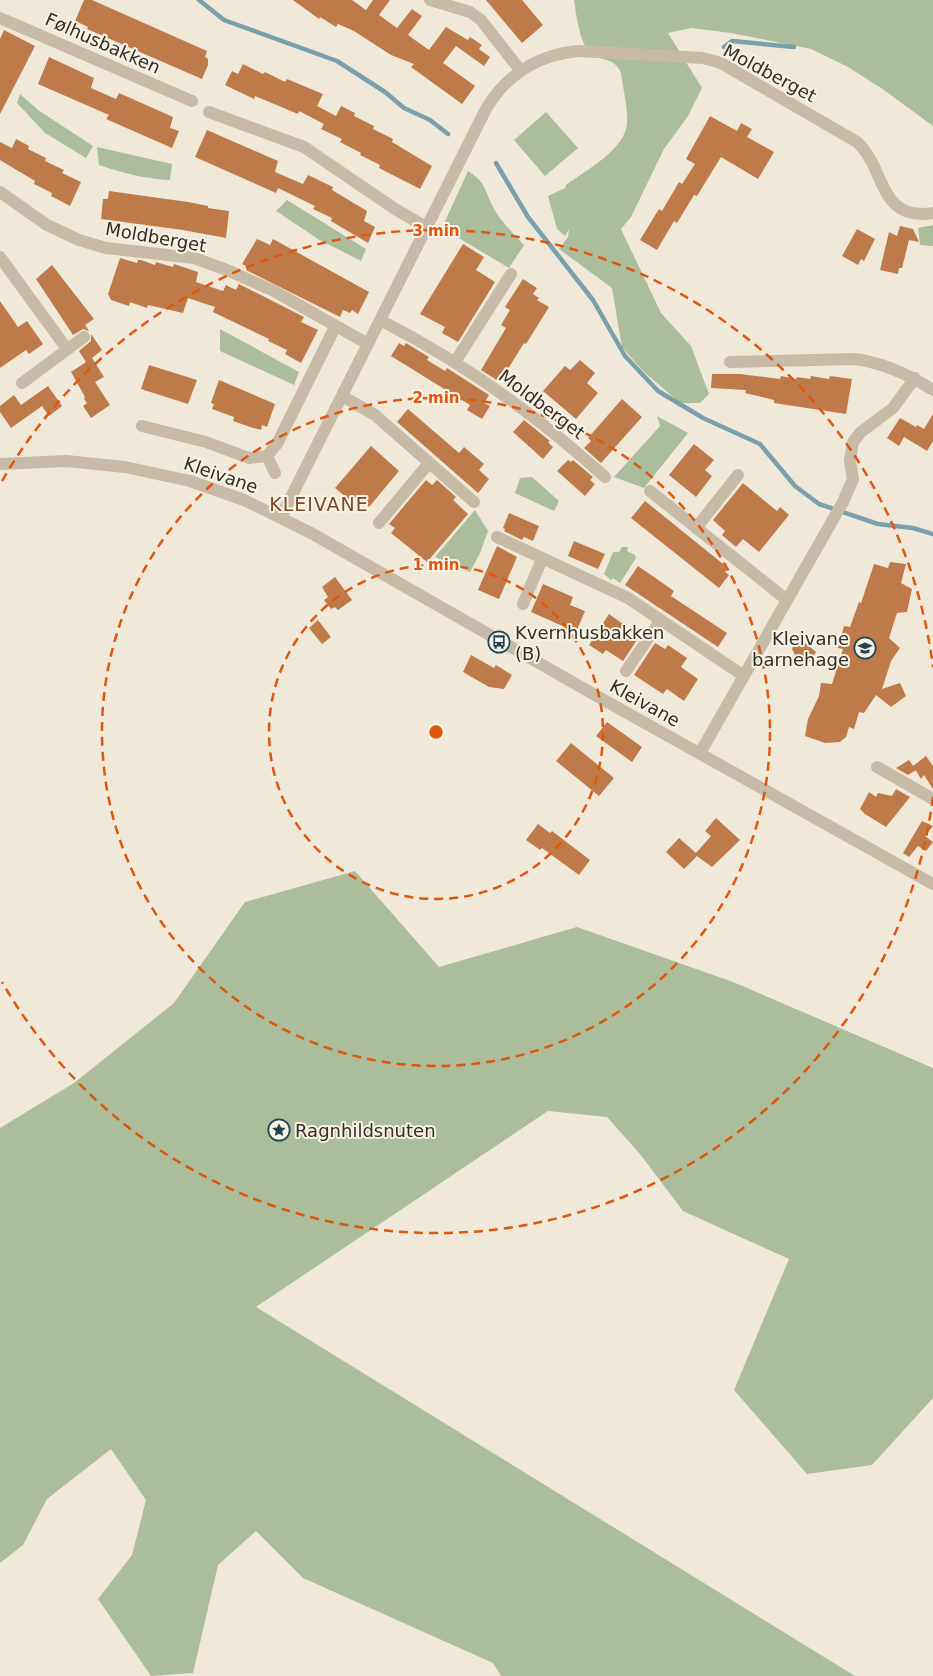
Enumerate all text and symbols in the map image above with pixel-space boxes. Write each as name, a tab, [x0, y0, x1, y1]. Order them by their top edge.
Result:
street label: Følhusbakken	[42, 8, 164, 78]
street label: Moldberget	[720, 40, 820, 106]
street label: Moldberget	[104, 218, 208, 256]
text: 3 min	[412, 222, 460, 240]
street label: Moldberget	[495, 365, 589, 443]
text: 2 min	[412, 389, 460, 407]
street label: Kleivane	[181, 453, 261, 497]
district label: KLEIVANE	[269, 493, 369, 515]
text: 1 min	[412, 556, 460, 574]
place label: Kvernhusbakken (B)	[515, 622, 664, 664]
place label: Kleivane barnehage	[752, 628, 849, 670]
bus stop icon: Kvernhusbakken (B)	[487, 630, 511, 654]
school or university icon: Kleivane barnehage	[853, 636, 877, 660]
street label: Kleivane	[606, 675, 684, 731]
centre of rings	[427, 723, 445, 741]
place icon: Ragnhildsnuten	[267, 1118, 291, 1142]
place label: Ragnhildsnuten	[295, 1120, 436, 1141]

